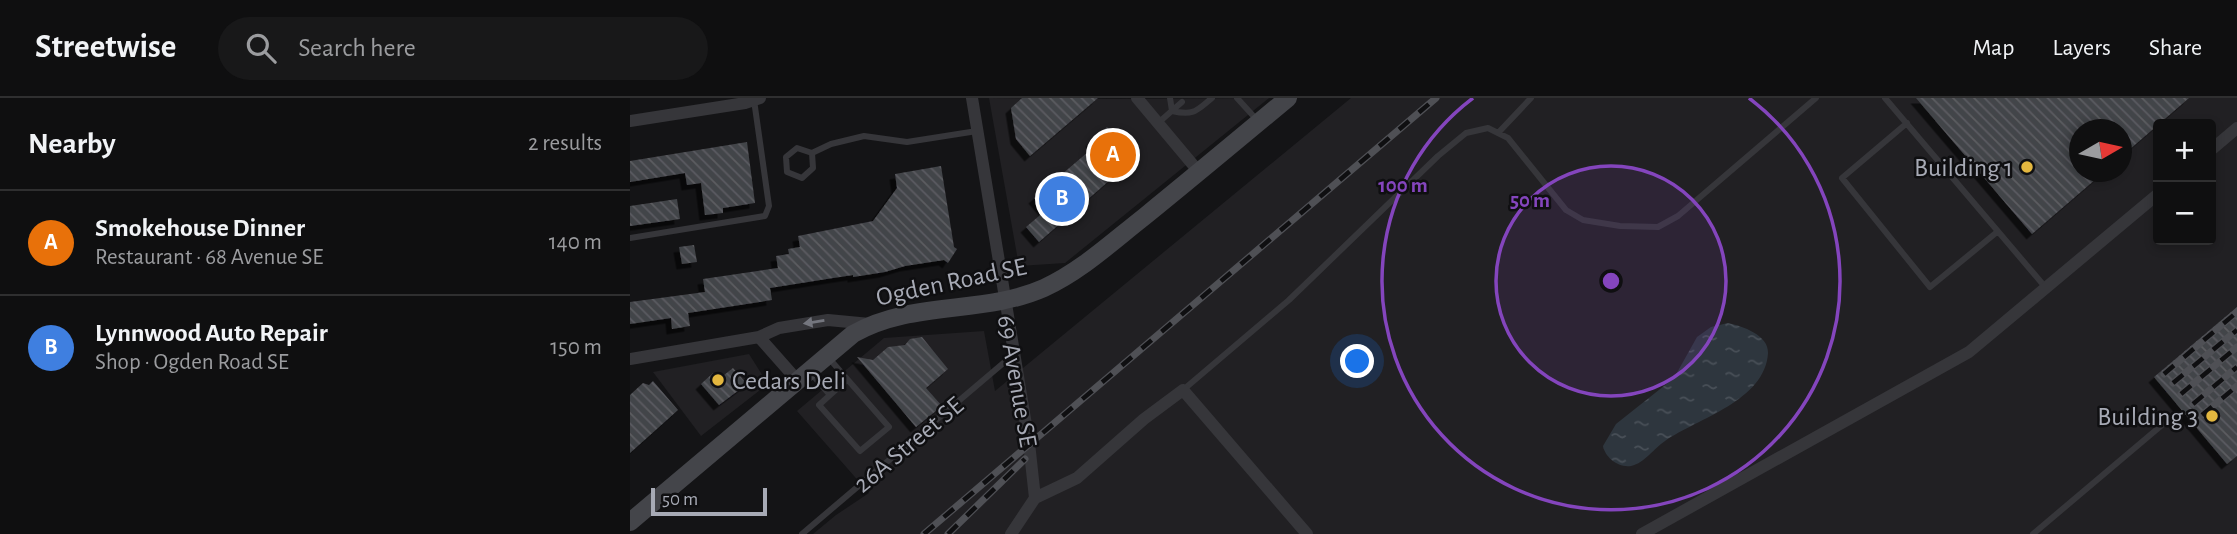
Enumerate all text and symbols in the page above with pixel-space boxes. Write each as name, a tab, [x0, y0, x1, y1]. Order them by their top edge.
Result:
search box	[218, 17, 708, 80]
icon: search	[242, 29, 280, 67]
text: Streetwise	[35, 31, 176, 64]
text: Search here	[298, 35, 416, 61]
text: Map	[1972, 36, 2014, 60]
text: Layers	[2052, 36, 2111, 60]
text: Share	[2149, 36, 2202, 60]
north arrow	[2069, 119, 2132, 182]
map controls	[2153, 119, 2216, 245]
button: +	[2153, 119, 2216, 182]
text: Nearby	[28, 129, 116, 159]
pin: A	[1090, 129, 1136, 181]
text: 2 results	[528, 132, 602, 155]
place label: Building 1	[1914, 155, 2013, 181]
marker: Building 1	[2019, 159, 2035, 175]
pin: B	[1039, 173, 1085, 225]
text: 100 m	[1378, 175, 1428, 196]
button: −	[2153, 182, 2216, 245]
text: 50 m	[1510, 190, 1550, 211]
text: Smokehouse Dinner	[95, 215, 305, 241]
text: A	[44, 231, 58, 254]
text: 140 m	[549, 231, 602, 254]
text: Restaurant · 68 Avenue SE	[95, 246, 323, 269]
street label: Ogden Road SE	[874, 253, 1029, 311]
centre of rings	[1599, 269, 1623, 293]
street label: 69 Avenue SE	[993, 313, 1041, 449]
one-way arrow	[803, 317, 825, 328]
text: Lynnwood Auto Repair	[95, 320, 328, 346]
text: B	[44, 336, 58, 359]
text: 150 m	[550, 336, 602, 359]
your location	[1340, 344, 1374, 378]
text: Shop · Ogden Road SE	[95, 351, 289, 374]
place label: Cedars Deli	[732, 368, 846, 394]
marker: Cedars Deli	[710, 372, 726, 388]
street label: 26A Street SE	[849, 392, 968, 498]
place label: Building 3	[2097, 404, 2198, 430]
marker: Building 3	[2204, 408, 2220, 424]
scale bar	[651, 485, 766, 517]
text: 50 m	[662, 490, 698, 509]

